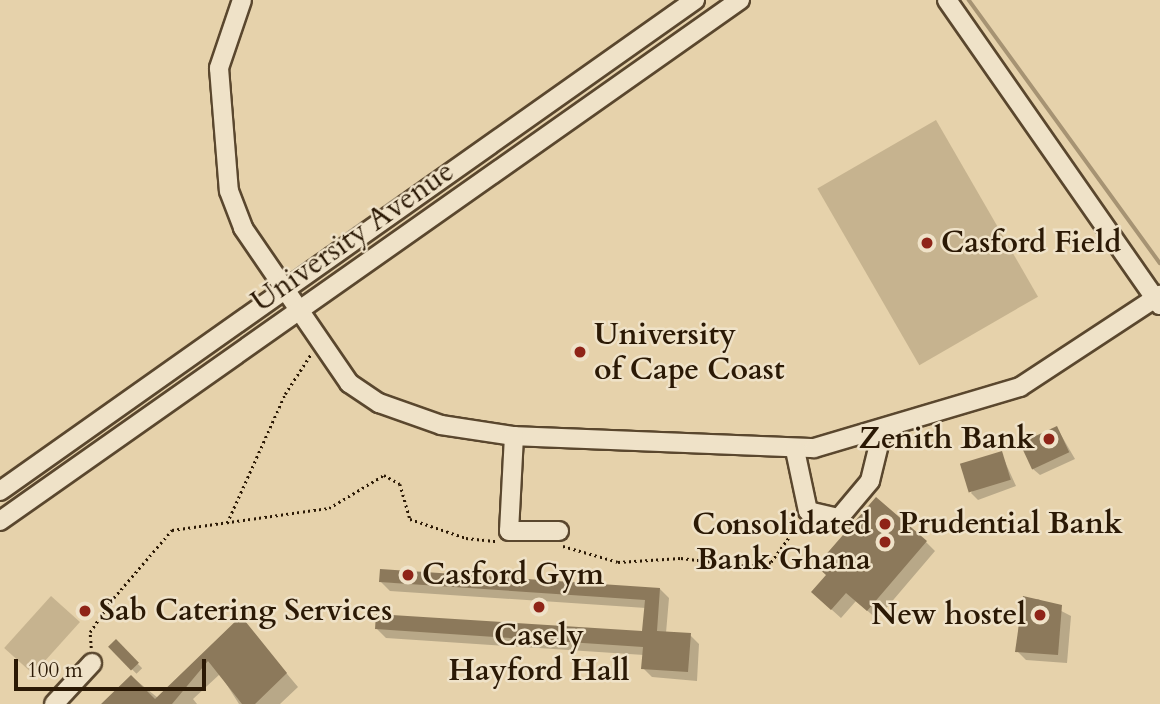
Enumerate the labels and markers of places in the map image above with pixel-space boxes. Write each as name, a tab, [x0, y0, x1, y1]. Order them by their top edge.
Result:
place label: Casford Field	[941, 225, 1121, 261]
marker: Casford Field	[919, 235, 935, 251]
place label: University of Cape Coast	[594, 317, 785, 388]
marker: University of Cape Coast	[572, 344, 588, 360]
place label: Zenith Bank	[858, 421, 1035, 457]
marker: Zenith Bank	[1041, 431, 1057, 447]
place label: Prudential Bank	[899, 506, 1123, 542]
place label: Consolidated Bank Ghana	[692, 507, 871, 578]
marker: Prudential Bank	[877, 516, 893, 532]
marker: Consolidated Bank Ghana	[877, 534, 893, 550]
place label: Casford Gym	[422, 557, 604, 593]
marker: Casford Gym	[400, 567, 416, 583]
place label: Sab Catering Services	[99, 593, 392, 629]
place label: New hostel	[871, 597, 1026, 633]
marker: Casely Hayford Hall	[531, 599, 547, 615]
marker: Sab Catering Services	[77, 603, 93, 619]
marker: New hostel	[1032, 607, 1048, 623]
place label: Casely Hayford Hall	[449, 618, 629, 688]

